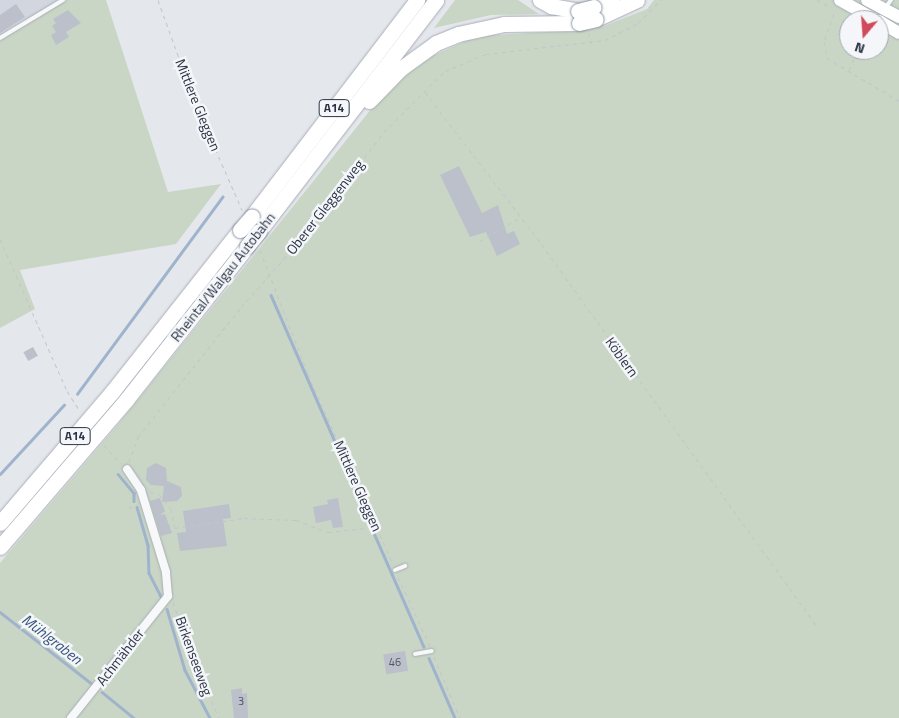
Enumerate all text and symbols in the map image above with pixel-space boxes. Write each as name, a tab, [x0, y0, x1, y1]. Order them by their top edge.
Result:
north arrow	[839, 10, 889, 60]
text: N	[852, 37, 867, 60]
street label: Mittlere Gleggen	[172, 57, 224, 153]
road number: A14	[318, 99, 350, 118]
street label: Oberer Gleggenweg	[283, 156, 367, 258]
street label: Rheintal/Walgau Autobahn	[167, 209, 279, 345]
street label: Köblern	[602, 334, 642, 380]
road number: A14	[59, 426, 91, 446]
street label: Mittlere Gleggen	[330, 438, 386, 534]
water label: Mühlgraben	[19, 610, 85, 668]
street label: Birkenseeweg	[172, 614, 216, 698]
street label: Achmähder	[93, 625, 147, 689]
house number: 46	[389, 655, 401, 669]
house number: 3	[238, 694, 244, 708]

